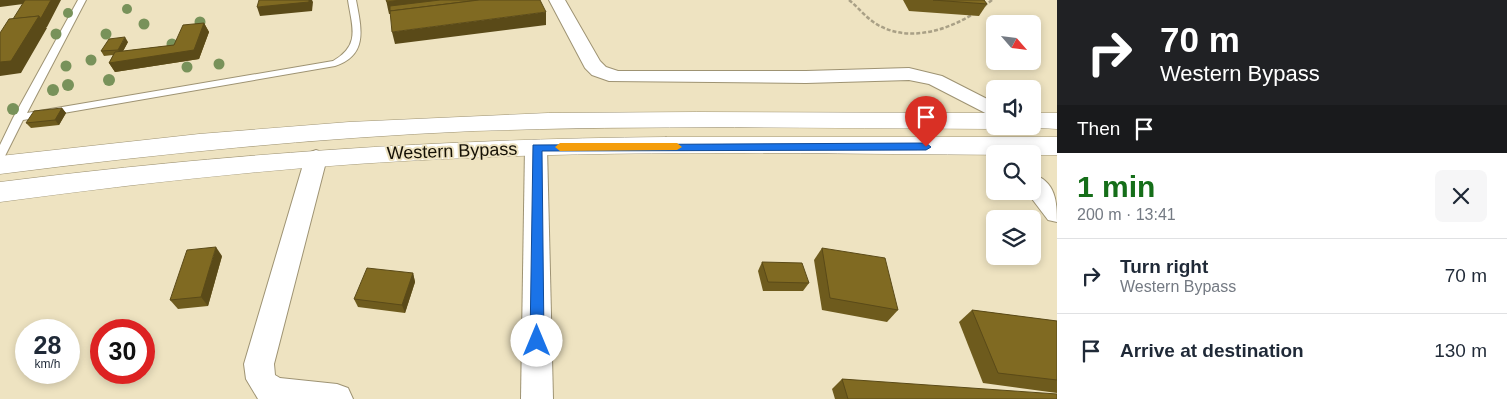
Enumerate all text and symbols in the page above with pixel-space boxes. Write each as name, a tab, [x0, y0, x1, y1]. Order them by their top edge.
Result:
north arrow	[986, 15, 1041, 70]
map controls	[986, 15, 1041, 265]
icon: right	[1077, 20, 1142, 85]
text: 70 m	[1160, 20, 1240, 59]
text: Western Bypass	[1160, 61, 1320, 86]
button: sound	[986, 80, 1041, 135]
pin	[905, 96, 947, 147]
icon: arrive	[912, 103, 940, 131]
icon: arrive	[1130, 115, 1158, 143]
text: Then	[1077, 118, 1120, 139]
street label: Western Bypass	[386, 139, 518, 163]
button: search	[986, 145, 1041, 200]
text: 1 min	[1077, 170, 1155, 203]
button: close	[1435, 170, 1487, 222]
text: 200 m · 13:41	[1077, 206, 1176, 223]
button: layers	[986, 210, 1041, 265]
text: Turn right	[1120, 256, 1208, 277]
icon: right	[1077, 262, 1105, 290]
text: 70 m	[1445, 265, 1487, 286]
text: Western Bypass	[1120, 278, 1236, 295]
position arrow	[510, 314, 562, 366]
speed limit sign: 30	[90, 319, 155, 384]
text: 28	[34, 331, 61, 359]
icon: arrive	[1077, 337, 1105, 365]
text: Arrive at destination	[1120, 340, 1304, 361]
text: 130 m	[1434, 340, 1487, 361]
text: km/h	[34, 357, 61, 371]

